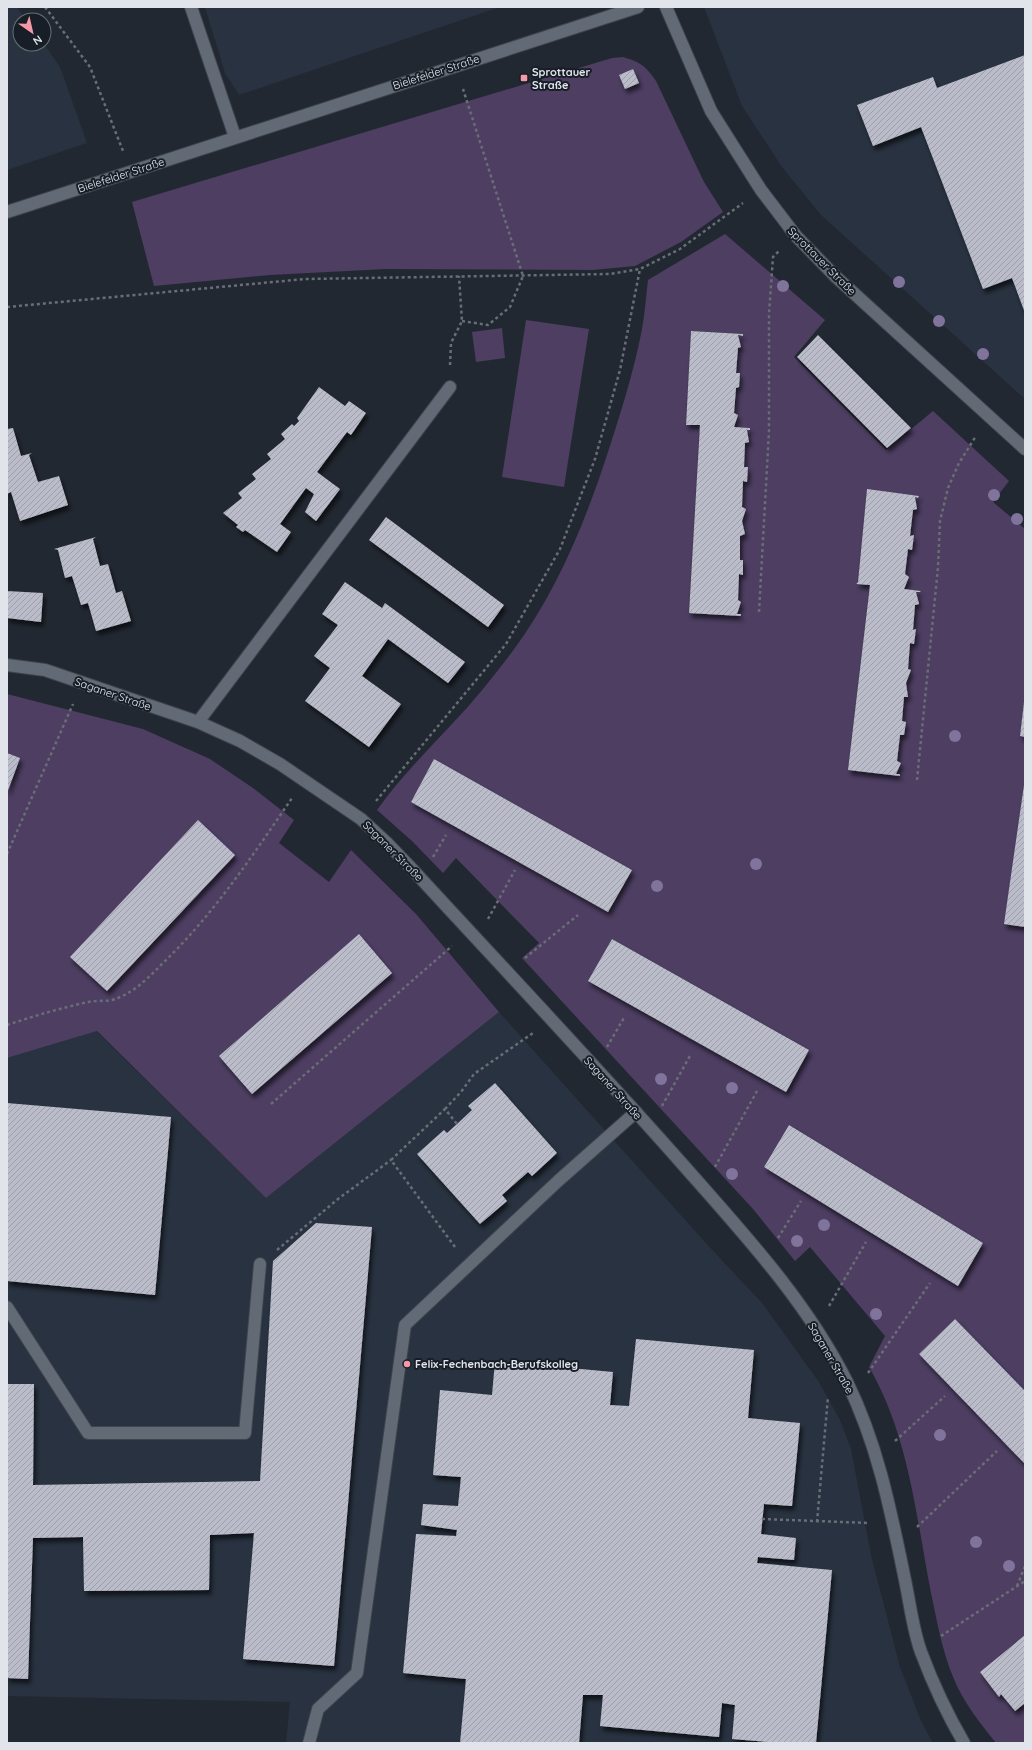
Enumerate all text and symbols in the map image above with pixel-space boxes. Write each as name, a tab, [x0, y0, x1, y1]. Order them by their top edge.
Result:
north arrow	[12, 12, 52, 52]
text: N	[30, 32, 45, 48]
street label: Bielefelder Straße	[391, 51, 481, 93]
place label: Sprottauer Straße	[532, 65, 591, 92]
marker: Sprottauer Straße	[519, 73, 529, 83]
street label: Bielefelder Straße	[76, 154, 166, 196]
street label: Sprottauer Straße	[785, 224, 859, 298]
street label: Saganer Straße	[73, 674, 153, 714]
street label: Saganer Straße	[360, 818, 426, 884]
street label: Saganer Straße	[581, 1054, 645, 1122]
street label: Saganer Straße	[805, 1320, 857, 1396]
place label: Felix-Fechenbach-Berufskolleg	[415, 1357, 578, 1371]
marker: Felix-Fechenbach-Berufskolleg	[402, 1359, 412, 1369]

